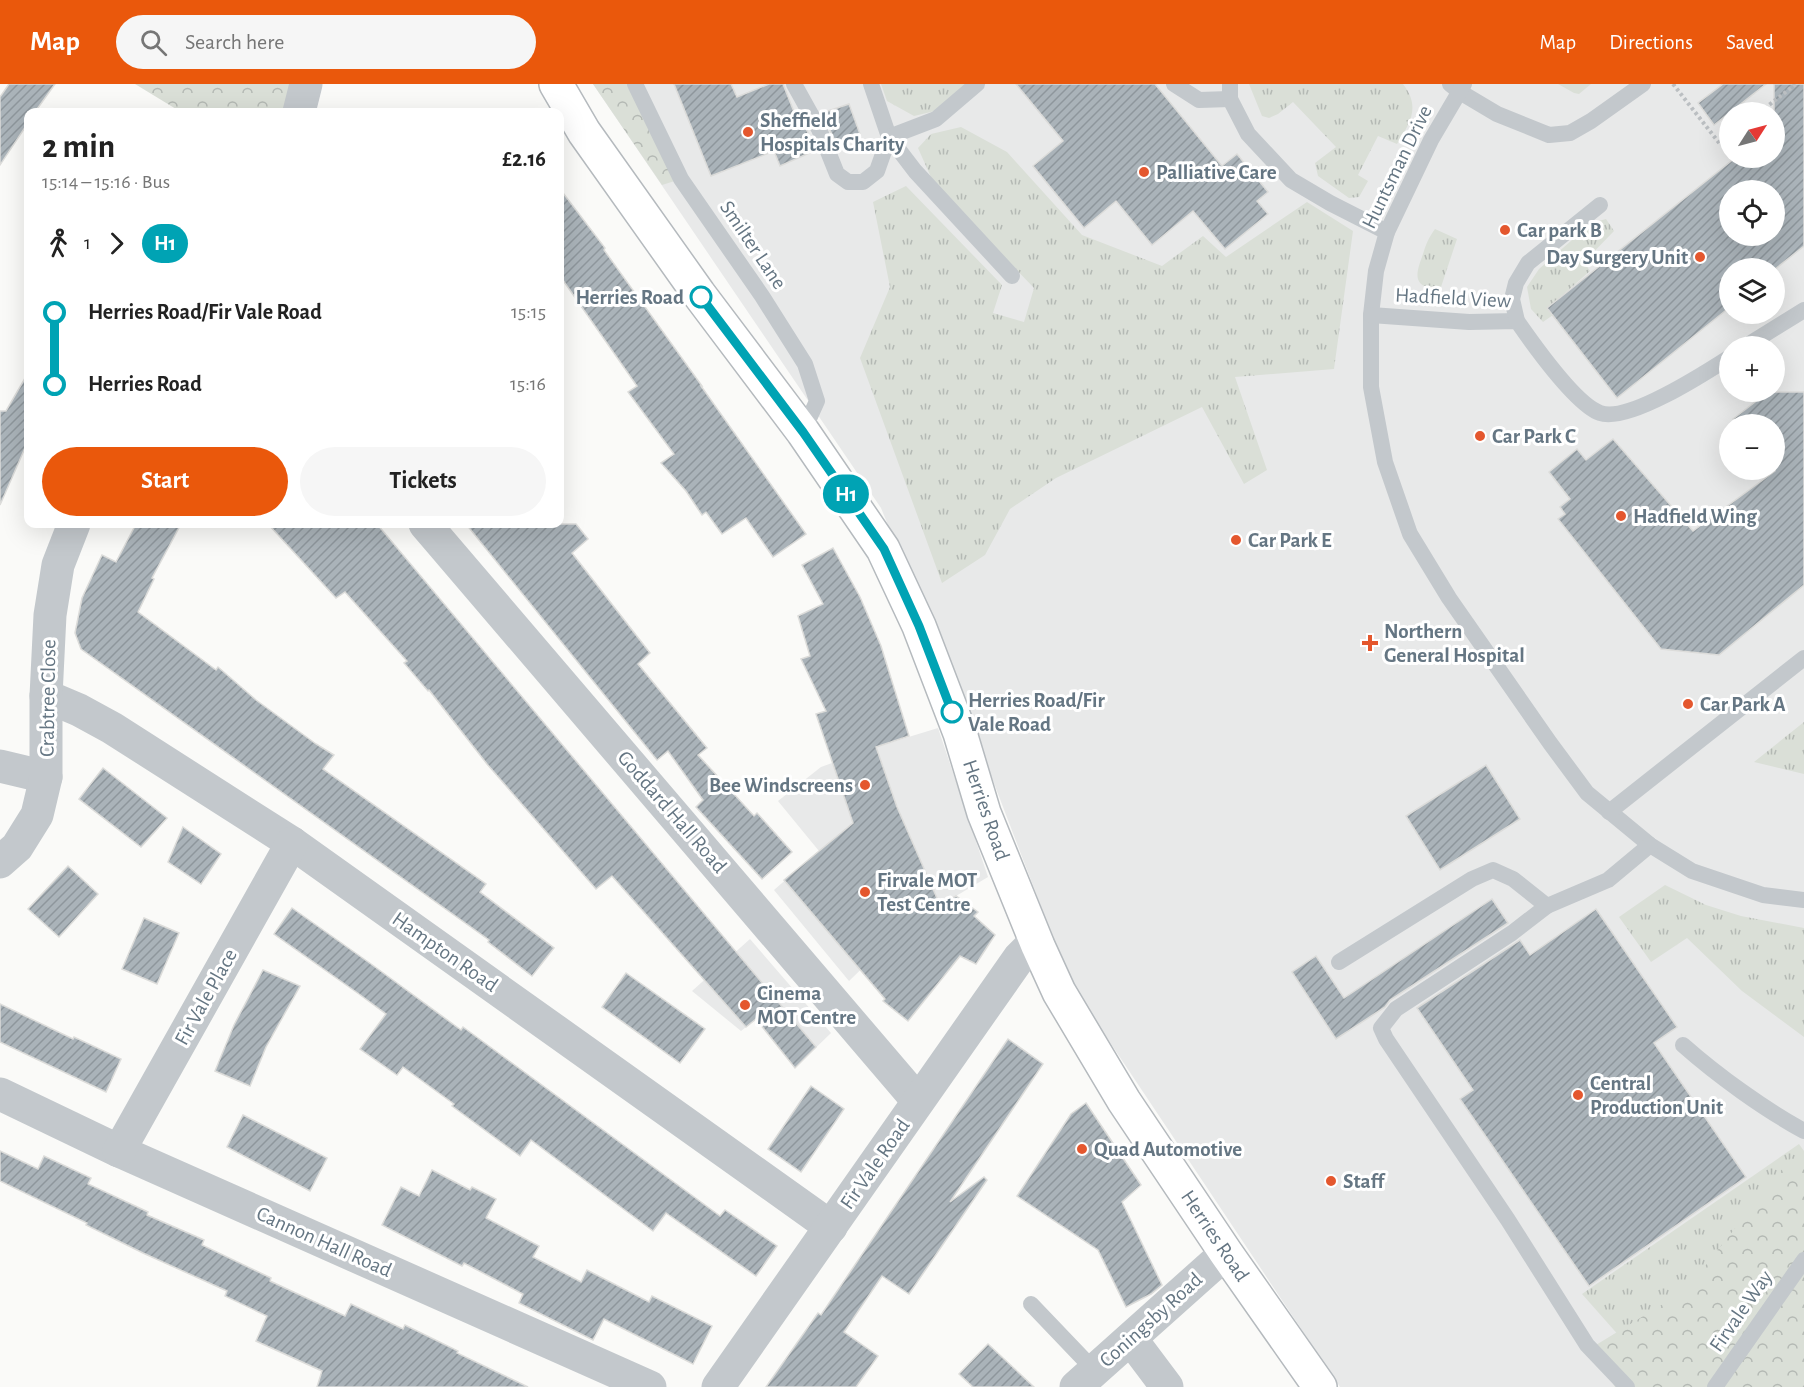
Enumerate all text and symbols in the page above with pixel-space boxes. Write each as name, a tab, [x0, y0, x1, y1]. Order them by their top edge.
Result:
search box	[116, 15, 536, 69]
icon: search	[137, 26, 170, 59]
text: Map	[30, 28, 80, 56]
text: Search here	[185, 31, 284, 53]
text: Map	[1540, 32, 1576, 53]
text: Directions	[1609, 32, 1693, 53]
text: Saved	[1726, 32, 1774, 53]
street label: Huntsman Drive	[1358, 102, 1436, 232]
north arrow	[1719, 102, 1785, 168]
map controls	[1719, 102, 1785, 480]
place label: Sheffield Hospitals Charity	[760, 110, 905, 155]
marker: Sheffield Hospitals Charity	[741, 125, 755, 139]
text: 2 min	[42, 131, 115, 164]
text: £2.16	[502, 148, 546, 170]
place label: Palliative Care	[1156, 162, 1277, 183]
marker: Palliative Care	[1137, 165, 1151, 179]
text: 15:14 – 15:16 · Bus	[42, 172, 170, 192]
button: locate	[1719, 180, 1785, 246]
street label: Smilter Lane	[716, 197, 790, 293]
place label: Car park B	[1517, 220, 1602, 241]
marker: Car park B	[1498, 223, 1512, 237]
icon: walk	[42, 227, 75, 260]
icon: forward	[100, 227, 133, 260]
text: 1	[84, 233, 91, 253]
text: H1	[154, 233, 176, 254]
place label: Day Surgery Unit	[1546, 247, 1688, 268]
marker: Day Surgery Unit	[1693, 250, 1707, 264]
button: layers	[1719, 258, 1785, 324]
street label: Hadfield View	[1394, 284, 1512, 312]
marker: Herries Road	[690, 286, 712, 308]
place label: Herries Road	[575, 287, 684, 308]
text: Herries Road/Fir Vale Road	[88, 301, 322, 323]
text: 15:15	[511, 302, 546, 322]
button: +	[1719, 336, 1785, 402]
text: Herries Road	[88, 373, 202, 395]
text: 15:16	[510, 374, 546, 394]
button: −	[1719, 414, 1785, 480]
place label: Car Park C	[1492, 426, 1576, 447]
marker: Car Park C	[1473, 429, 1487, 443]
button: Start	[42, 447, 288, 516]
button: Tickets	[300, 447, 546, 516]
line badge: H1	[819, 474, 873, 514]
text: H1	[835, 484, 857, 505]
place label: Hadfield Wing	[1633, 506, 1757, 527]
marker: Hadfield Wing	[1614, 509, 1628, 523]
place label: Car Park E	[1248, 530, 1332, 551]
marker: Car Park E	[1229, 533, 1243, 547]
place label: Northern General Hospital	[1384, 621, 1525, 666]
marker: Northern General Hospital	[1361, 634, 1379, 652]
street label: Crabtree Close	[36, 639, 60, 757]
place label: Herries Road/Fir Vale Road	[968, 690, 1106, 735]
place label: Car Park A	[1700, 694, 1786, 715]
marker: Car Park A	[1681, 697, 1695, 711]
marker: Herries Road/Fir Vale Road	[941, 701, 963, 723]
street label: Goddard Hall Road	[614, 747, 731, 877]
street label: Herries Road	[959, 757, 1013, 863]
place label: Bee Windscreens	[709, 775, 853, 796]
marker: Bee Windscreens	[858, 778, 872, 792]
place label: Firvale MOT Test Centre	[877, 870, 978, 915]
marker: Firvale MOT Test Centre	[858, 885, 872, 899]
street label: Hampton Road	[388, 908, 502, 996]
street label: Fir Vale Place	[171, 945, 241, 1049]
place label: Cinema MOT Centre	[757, 983, 856, 1028]
marker: Cinema MOT Centre	[738, 998, 752, 1012]
place label: Central Production Unit	[1590, 1073, 1723, 1118]
marker: Central Production Unit	[1571, 1088, 1585, 1102]
street label: Fir Vale Road	[836, 1115, 914, 1213]
place label: Quad Automotive	[1094, 1139, 1242, 1161]
marker: Quad Automotive	[1075, 1142, 1089, 1156]
place label: Staff	[1343, 1171, 1386, 1192]
marker: Staff	[1324, 1174, 1338, 1188]
street label: Herries Road	[1177, 1187, 1253, 1285]
street label: Cannon Hall Road	[253, 1203, 395, 1281]
street label: Firvale Way	[1705, 1267, 1777, 1355]
street label: Coningsby Road	[1096, 1269, 1206, 1371]

